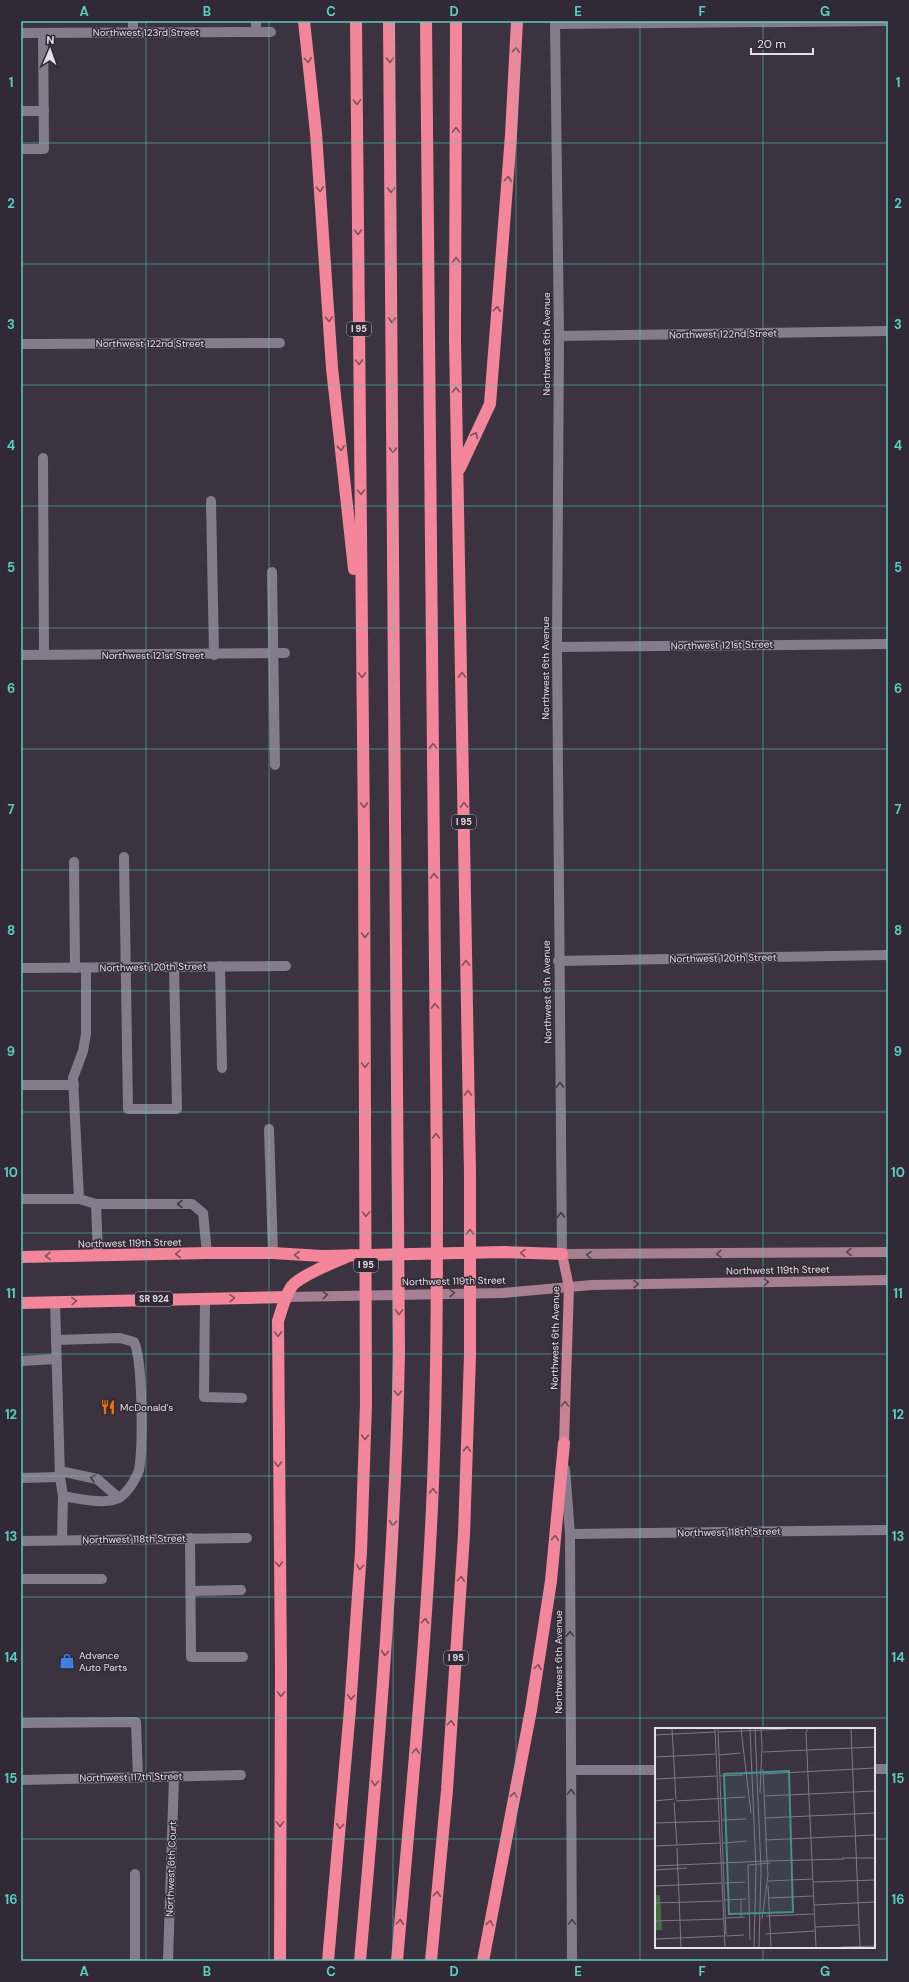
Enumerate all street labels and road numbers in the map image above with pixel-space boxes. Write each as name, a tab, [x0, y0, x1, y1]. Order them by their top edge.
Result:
street label: Northwest 123rd Street	[93, 26, 199, 39]
street label: Northwest 6th Avenue	[540, 292, 553, 396]
road number: I 95	[347, 322, 371, 336]
street label: Northwest 122nd Street	[669, 327, 777, 341]
street label: Northwest 122nd Street	[96, 337, 204, 350]
street label: Northwest 6th Avenue	[539, 616, 552, 720]
street label: Northwest 121st Street	[671, 638, 773, 652]
street label: Northwest 121st Street	[102, 649, 204, 662]
road number: I 95	[452, 815, 476, 829]
street label: Northwest 6th Avenue	[540, 940, 554, 1044]
street label: Northwest 120th Street	[669, 951, 777, 965]
street label: Northwest 120th Street	[99, 960, 207, 974]
street label: Northwest 119th Street	[78, 1236, 182, 1250]
road number: I 95	[354, 1258, 378, 1272]
street label: Northwest 119th Street	[726, 1263, 830, 1277]
street label: Northwest 119th Street	[402, 1274, 506, 1288]
street label: Northwest 6th Avenue	[548, 1286, 562, 1390]
road number: SR 924	[135, 1292, 173, 1306]
street label: Northwest 118th Street	[677, 1525, 781, 1539]
street label: Northwest 118th Street	[82, 1532, 186, 1546]
street label: Northwest 6th Avenue	[552, 1610, 565, 1714]
road number: I 95	[444, 1651, 468, 1665]
street label: Northwest 117th Street	[79, 1770, 183, 1784]
street label: Northwest 6th Court	[163, 1821, 179, 1917]

